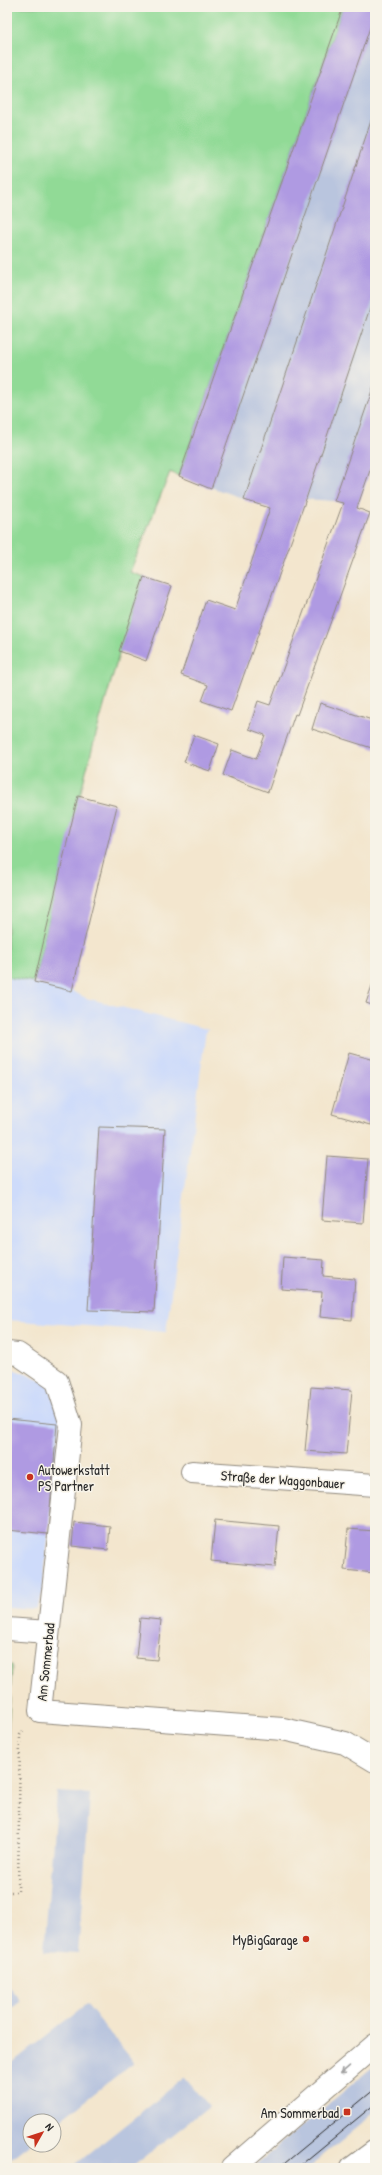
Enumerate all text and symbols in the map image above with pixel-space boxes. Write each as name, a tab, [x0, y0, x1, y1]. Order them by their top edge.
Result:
place label: Autowerkstatt PS Partner	[38, 1460, 110, 1495]
street label: Straße der Waggonbauer	[220, 1465, 346, 1494]
marker: Autowerkstatt PS Partner	[25, 1472, 35, 1482]
street label: Am Sommerbad	[31, 1622, 59, 1702]
place label: MyBigGarage	[232, 1930, 298, 1950]
marker: MyBigGarage	[301, 1934, 311, 1944]
one-way arrow	[339, 2065, 350, 2074]
place label: Am Sommerbad	[261, 2103, 340, 2122]
marker: Am Sommerbad	[342, 2107, 352, 2117]
north arrow	[22, 2113, 62, 2153]
text: N	[42, 2120, 57, 2133]

